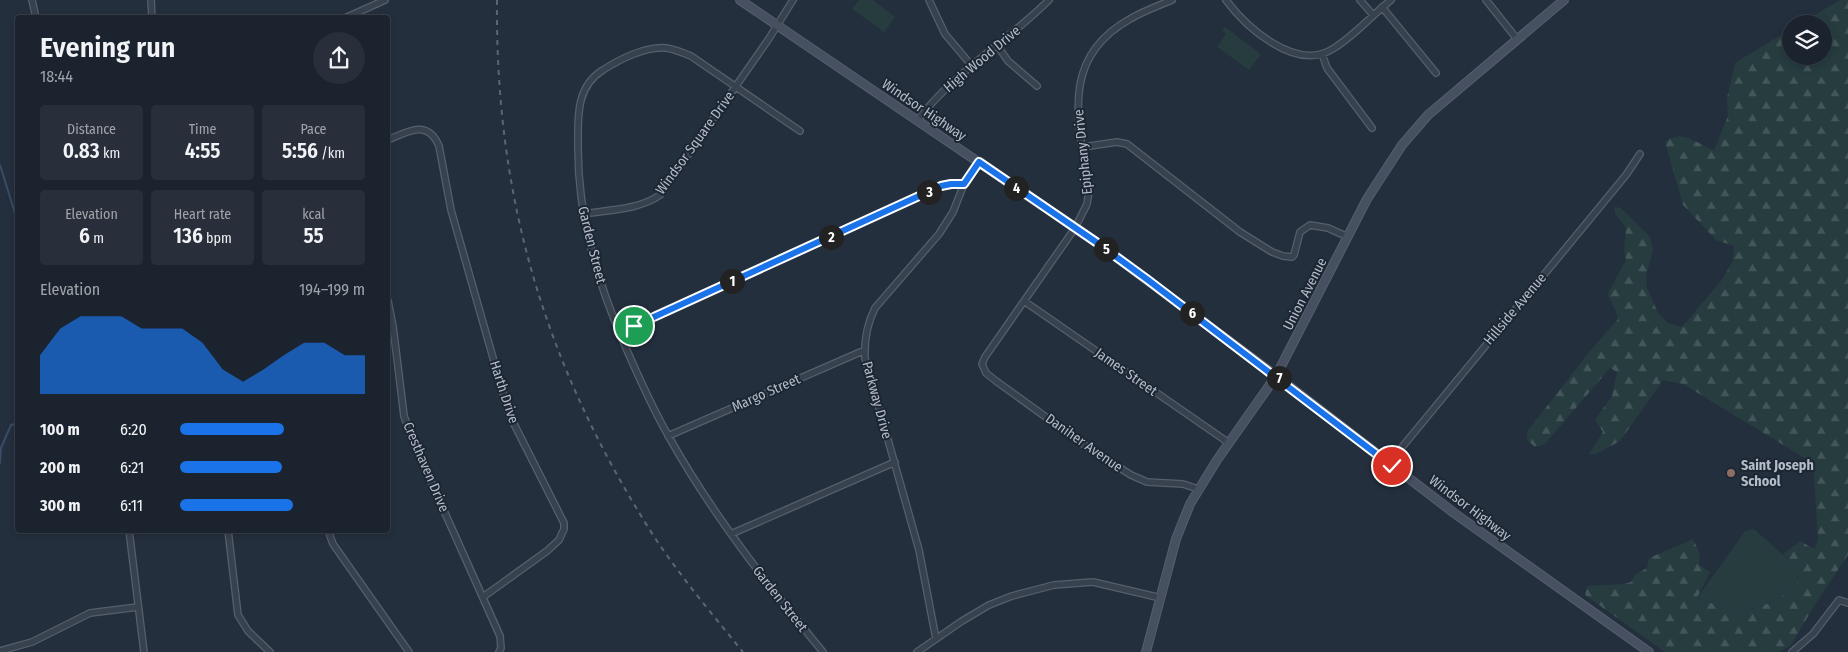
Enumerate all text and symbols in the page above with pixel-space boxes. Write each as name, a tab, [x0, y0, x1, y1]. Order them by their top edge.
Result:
map controls	[1782, 15, 1832, 65]
button: layers	[1782, 15, 1832, 65]
street label: High Wood Drive	[940, 22, 1024, 96]
text: Evening run	[40, 31, 175, 64]
button: share	[313, 32, 365, 84]
text: 18:44	[40, 67, 73, 86]
street label: Windsor Highway	[879, 75, 970, 145]
street label: Windsor Square Drive	[652, 88, 738, 198]
street label: Epiphany Drive	[1070, 108, 1096, 195]
text: Distance	[67, 121, 116, 138]
text: Time	[189, 121, 216, 138]
text: Pace	[300, 121, 327, 138]
text: 0.83	[63, 138, 100, 164]
text: 4:55	[185, 138, 220, 164]
text: 5:56	[282, 138, 318, 164]
text: km	[100, 145, 120, 162]
text: /km	[318, 145, 345, 162]
pin: 4	[1004, 176, 1028, 200]
pin: 3	[916, 180, 942, 204]
text: 4	[1013, 180, 1020, 197]
text: 3	[926, 184, 933, 201]
street label: Garden Street	[574, 205, 610, 286]
text: Elevation	[65, 206, 118, 223]
text: Heart rate	[174, 206, 231, 223]
text: kcal	[302, 206, 325, 223]
text: 6	[79, 223, 90, 249]
text: 136	[173, 223, 203, 249]
text: 55	[303, 223, 324, 249]
pin: 2	[818, 224, 844, 250]
text: 2	[828, 229, 835, 246]
text: m	[90, 230, 104, 247]
text: bpm	[203, 230, 232, 247]
pin: 5	[1094, 236, 1118, 262]
text: 5	[1103, 241, 1110, 258]
street label: Union Avenue	[1279, 255, 1331, 333]
pin: 1	[720, 268, 744, 294]
street label: Hillside Avenue	[1480, 270, 1550, 348]
text: 1	[730, 273, 735, 290]
text: Elevation	[40, 280, 100, 299]
text: 194–199 m	[299, 280, 365, 299]
pin: 6	[1180, 300, 1204, 326]
pin	[613, 305, 655, 347]
text: 6	[1189, 305, 1196, 322]
icon: arrive	[620, 312, 648, 340]
street label: James Street	[1092, 344, 1161, 400]
street label: Harth Drive	[486, 358, 522, 426]
street label: Parkway Drive	[858, 359, 896, 441]
pin: 7	[1266, 366, 1292, 390]
street label: Margo Street	[729, 370, 803, 416]
text: 7	[1277, 370, 1282, 387]
street label: Daniher Avenue	[1042, 410, 1126, 476]
street label: Cresthaven Drive	[399, 419, 453, 515]
text: 100 m	[40, 420, 80, 439]
text: 6:20	[120, 420, 147, 439]
pin	[1371, 445, 1413, 487]
icon: check	[1378, 452, 1406, 480]
place label: Saint Joseph School	[1741, 457, 1814, 490]
text: 200 m	[40, 458, 80, 477]
text: 6:21	[120, 458, 144, 477]
marker: Saint Joseph School	[1725, 467, 1737, 479]
street label: Windsor Highway	[1426, 472, 1515, 545]
text: 300 m	[40, 496, 81, 515]
text: 6:11	[120, 496, 143, 515]
street label: Garden Street	[749, 563, 811, 636]

